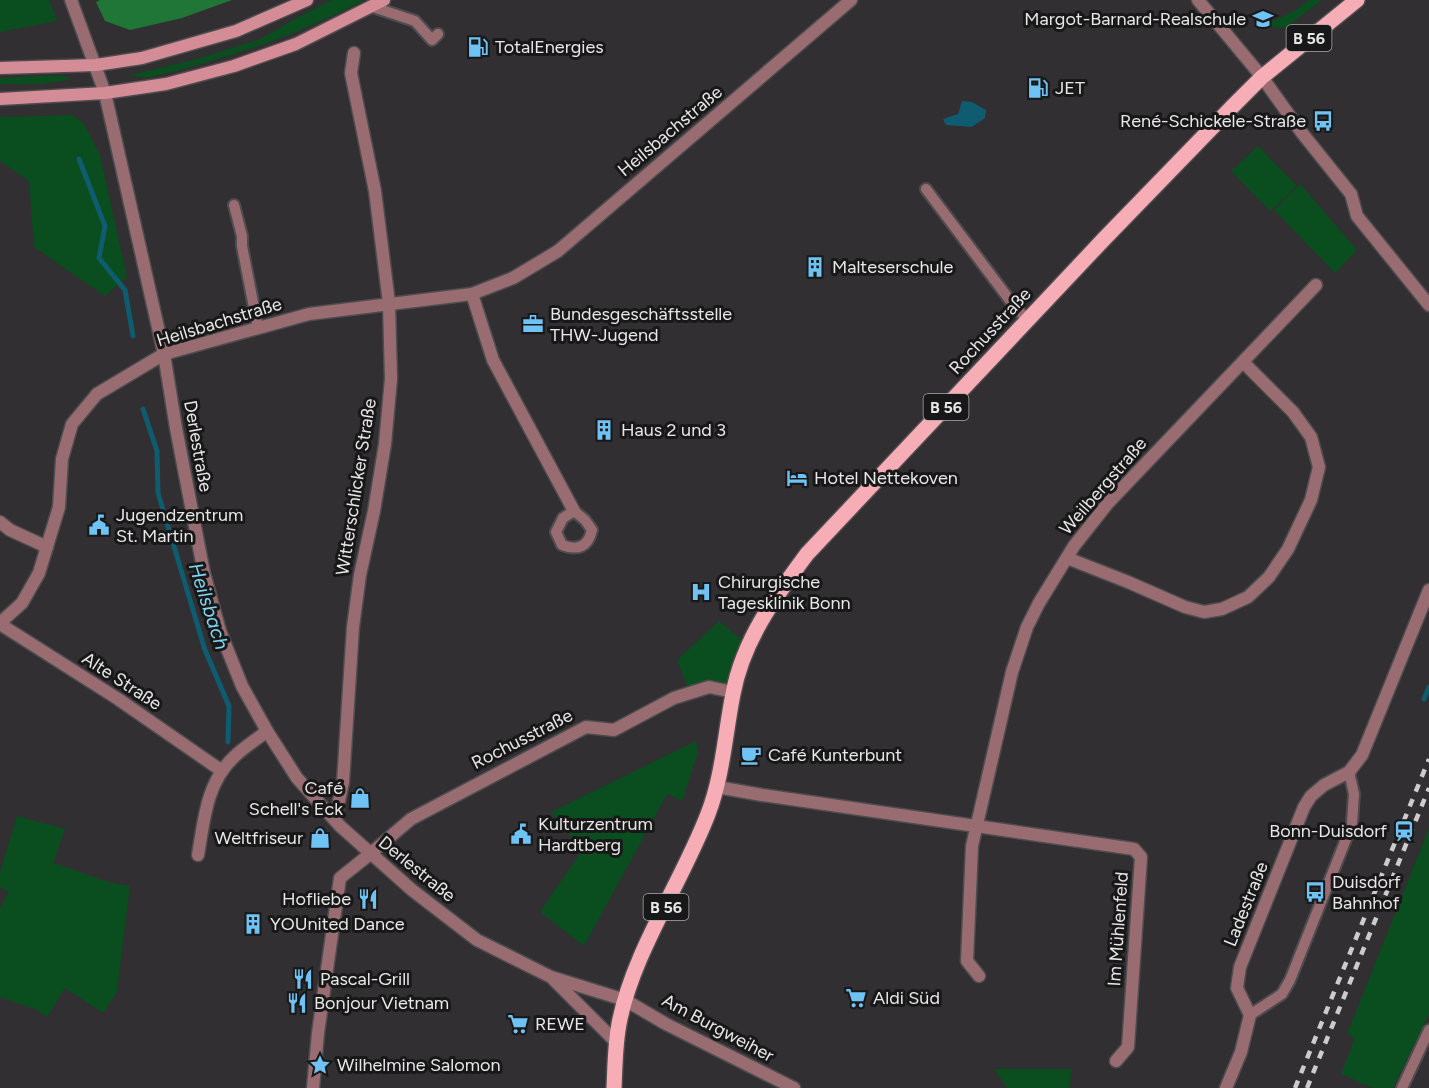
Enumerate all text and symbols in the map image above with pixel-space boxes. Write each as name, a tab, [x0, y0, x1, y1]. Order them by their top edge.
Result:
school or university icon: Margot-Barnard-Realschule	[1251, 7, 1275, 31]
place label: Margot-Barnard-Realschule	[1024, 8, 1246, 30]
road number: B 56	[1286, 25, 1332, 51]
fuel station icon: TotalEnergies	[466, 35, 490, 59]
place label: TotalEnergies	[495, 36, 604, 58]
fuel station icon: JET	[1026, 76, 1050, 100]
place label: JET	[1055, 77, 1085, 99]
street label: Heilsbachstraße	[613, 81, 727, 181]
bus stop icon: René-Schickele-Straße	[1311, 109, 1335, 133]
place label: René-Schickele-Straße	[1120, 110, 1306, 132]
building icon: Malteserschule	[803, 255, 827, 279]
place label: Malteserschule	[832, 256, 953, 278]
street label: Rochusstraße	[944, 283, 1036, 379]
street label: Heilsbachstraße	[154, 292, 284, 351]
place label: Bundesgeschäftsstelle THW-Jugend	[550, 303, 732, 346]
office icon: Bundesgeschäftsstelle THW-Jugend	[521, 312, 545, 336]
road number: B 56	[924, 394, 968, 420]
street label: Witterschlicker Straße	[331, 397, 381, 577]
street label: Derlestraße	[179, 399, 217, 494]
building icon: Haus 2 und 3	[592, 418, 616, 442]
place label: Haus 2 und 3	[621, 419, 726, 441]
street label: Weilbergstraße	[1055, 433, 1151, 539]
hotel icon: Hotel Nettekoven	[785, 466, 809, 490]
place label: Hotel Nettekoven	[814, 467, 958, 489]
place label: Jugendzentrum St. Martin	[116, 504, 243, 547]
public building icon: Jugendzentrum St. Martin	[87, 513, 111, 537]
water label: Heilsbach	[184, 560, 234, 652]
place label: Chirurgische Tagesklinik Bonn	[718, 571, 851, 614]
hospital icon: Chirurgische Tagesklinik Bonn	[689, 580, 713, 604]
street label: Alte Straße	[78, 647, 166, 715]
street label: Rochusstraße	[468, 704, 576, 774]
cafe icon: Café Kunterbunt	[739, 743, 763, 767]
place label: Café Kunterbunt	[768, 744, 902, 766]
place label: Café Schell's Eck	[249, 777, 343, 820]
shop icon: Café Schell's Eck	[348, 786, 372, 810]
place label: Kulturzentrum Hardtberg	[538, 813, 653, 856]
station icon: Bonn-Duisdorf	[1392, 819, 1416, 843]
place label: Bonn-Duisdorf	[1269, 820, 1387, 842]
public building icon: Kulturzentrum Hardtberg	[509, 822, 533, 846]
shop icon: Weltfriseur	[308, 826, 332, 850]
place label: Weltfriseur	[215, 827, 303, 849]
street label: Derlestraße	[374, 831, 460, 907]
street label: Ladestraße	[1219, 858, 1273, 950]
street label: Im Mühlenfeld	[1103, 871, 1133, 987]
place label: Duisdorf Bahnhof	[1332, 871, 1401, 914]
bus stop icon: Duisdorf Bahnhof	[1303, 880, 1327, 904]
restaurant icon: Hofliebe	[356, 887, 380, 911]
place label: Hofliebe	[282, 888, 351, 910]
road number: B 56	[644, 894, 688, 920]
building icon: YOUnited Dance	[241, 912, 265, 936]
place label: YOUnited Dance	[270, 913, 405, 935]
restaurant icon: Pascal-Grill	[291, 967, 315, 991]
place label: Pascal-Grill	[320, 968, 410, 990]
supermarket icon: Aldi Süd	[844, 986, 868, 1010]
place label: Aldi Süd	[873, 987, 940, 1009]
street label: Am Burgweiher	[658, 989, 778, 1067]
restaurant icon: Bonjour Vietnam	[285, 991, 309, 1015]
place label: Bonjour Vietnam	[314, 992, 449, 1014]
supermarket icon: REWE	[506, 1012, 530, 1036]
place label: REWE	[535, 1013, 585, 1035]
place icon: Wilhelmine Salomon	[308, 1053, 332, 1077]
place label: Wilhelmine Salomon	[337, 1054, 501, 1076]

